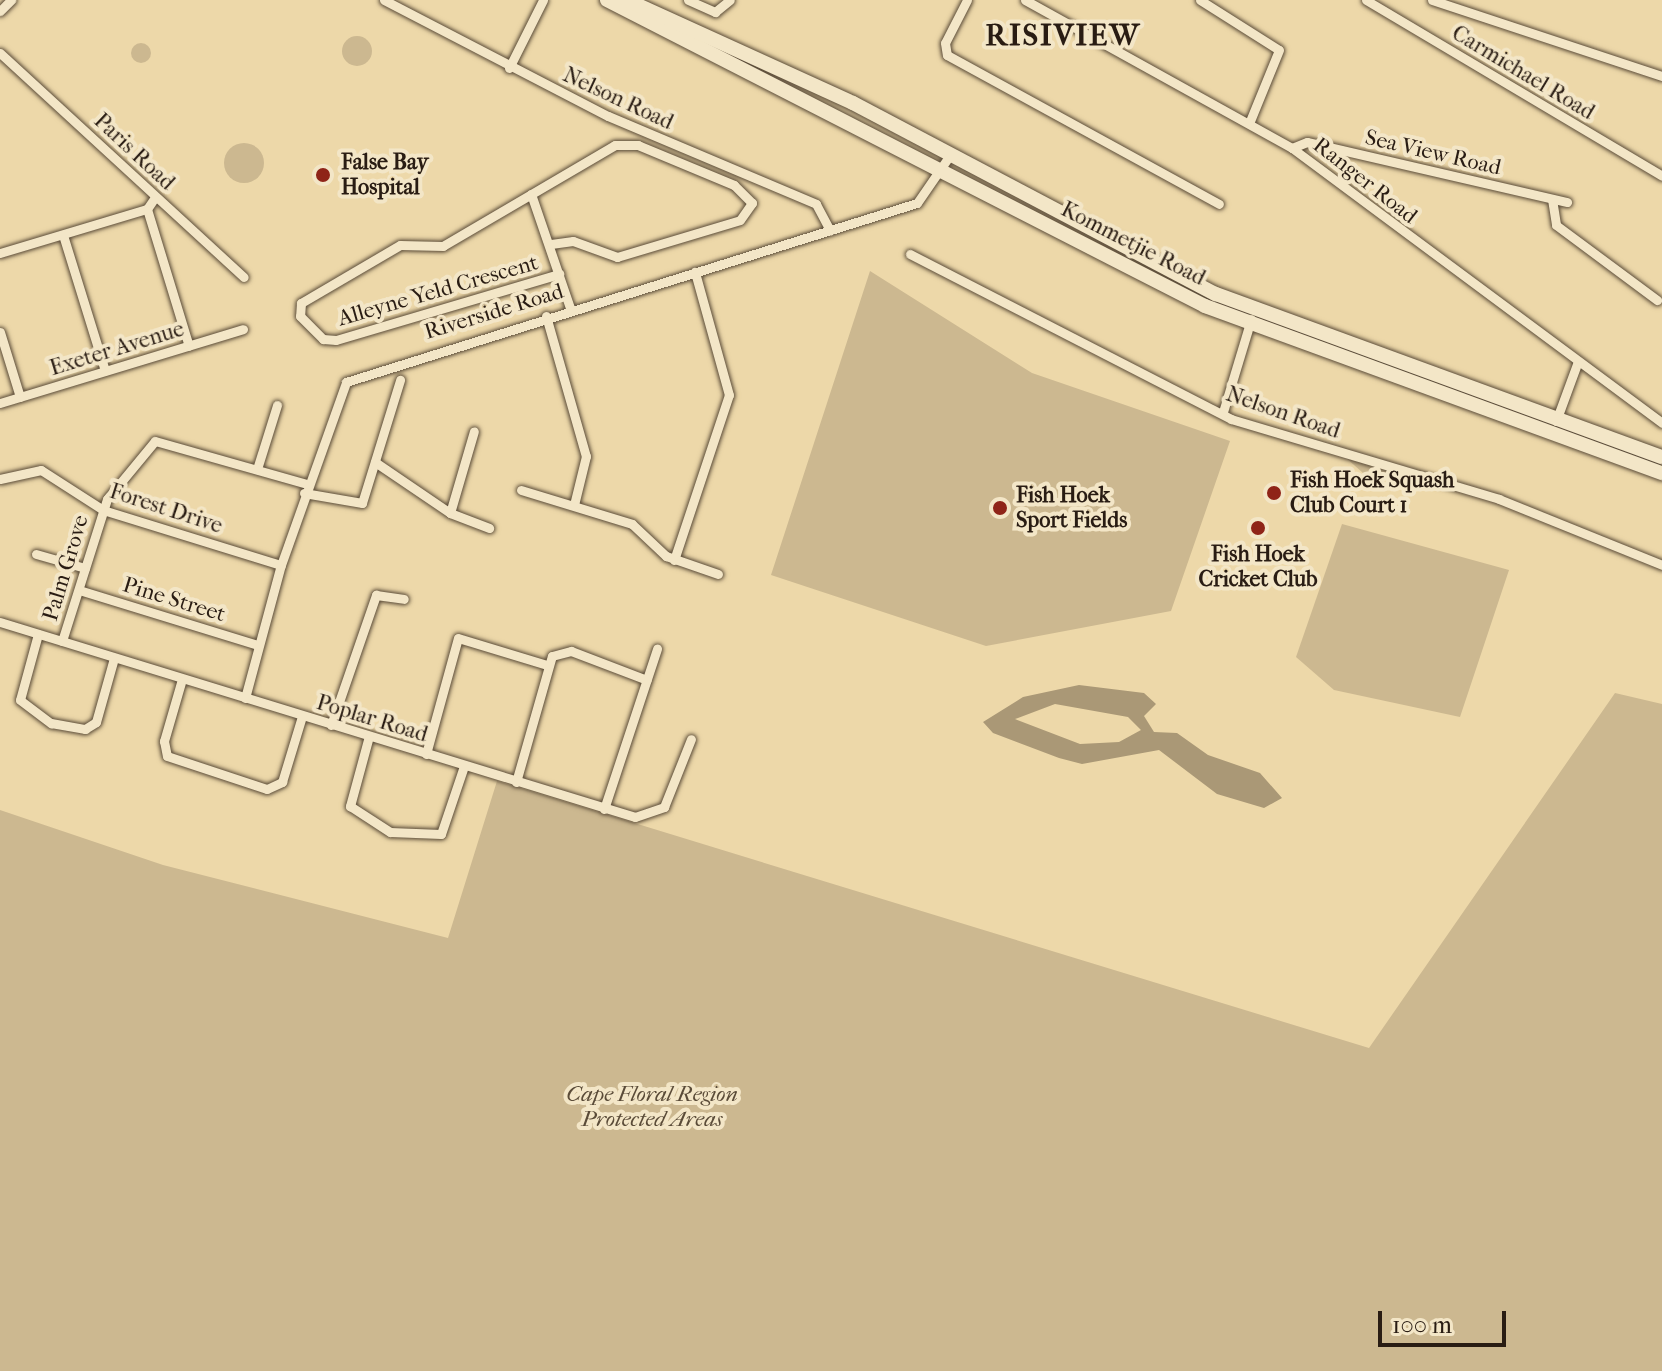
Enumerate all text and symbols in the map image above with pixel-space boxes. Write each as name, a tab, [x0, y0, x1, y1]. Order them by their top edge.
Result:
district label: RISIVIEW	[985, 18, 1141, 54]
street label: Carmichael Road	[1447, 20, 1599, 126]
street label: Nelson Road	[559, 62, 677, 136]
street label: Paris Road	[88, 108, 180, 196]
street label: Sea View Road	[1363, 125, 1503, 181]
street label: Ranger Road	[1308, 132, 1422, 230]
place label: False Bay Hospital	[341, 149, 429, 200]
marker: False Bay Hospital	[312, 164, 334, 186]
street label: Kommetjie Road	[1056, 196, 1210, 292]
street label: Alleyne Yeld Crescent	[335, 250, 541, 332]
street label: Riverside Road	[421, 278, 567, 346]
street label: Exeter Avenue	[47, 316, 187, 382]
street label: Nelson Road	[1223, 381, 1343, 445]
place label: Fish Hoek Squash Club Court 1	[1290, 467, 1454, 518]
street label: Forest Drive	[106, 478, 226, 540]
place label: Fish Hoek Sport Fields	[1016, 482, 1127, 534]
marker: Fish Hoek Squash Club Court 1	[1265, 484, 1283, 502]
marker: Fish Hoek Sport Fields	[991, 499, 1009, 517]
street label: Palm Grove	[37, 512, 95, 624]
marker: Fish Hoek Cricket Club	[1249, 519, 1267, 537]
place label: Fish Hoek Cricket Club	[1198, 541, 1318, 592]
street label: Pine Street	[119, 572, 229, 628]
street label: Poplar Road	[313, 690, 431, 748]
park label: Cape Floral Region Protected Areas	[566, 1081, 738, 1132]
scale bar	[1382, 1295, 1510, 1345]
text: 100 m	[1392, 1311, 1452, 1339]

